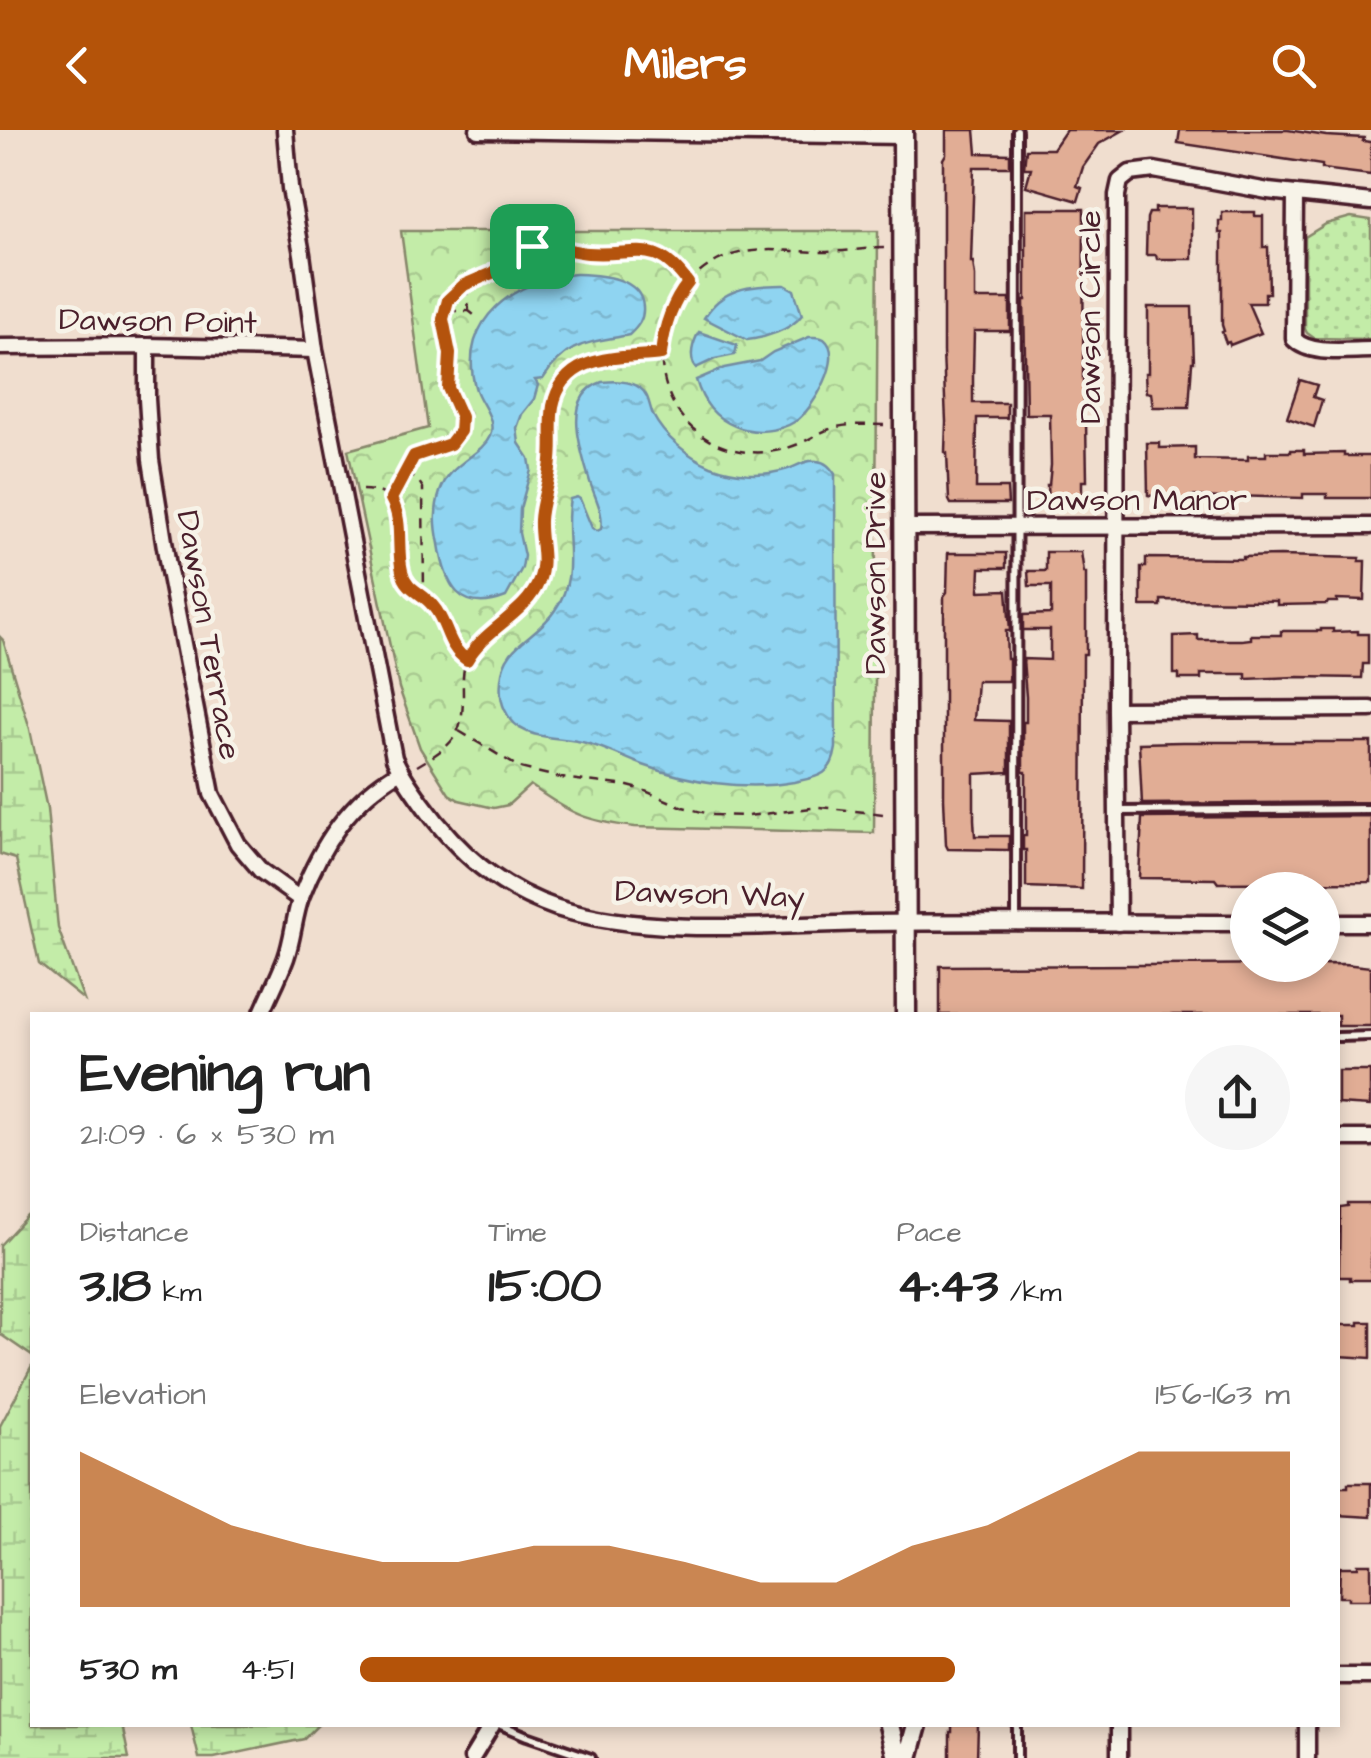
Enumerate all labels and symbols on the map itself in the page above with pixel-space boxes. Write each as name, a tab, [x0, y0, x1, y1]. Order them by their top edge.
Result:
pin	[490, 204, 575, 289]
street label: Dawson Circle	[1068, 210, 1113, 424]
street label: Dawson Point	[59, 297, 257, 346]
street label: Dawson Drive	[853, 472, 898, 674]
street label: Dawson Manor	[1027, 478, 1247, 523]
street label: Dawson Terrace	[164, 507, 253, 763]
street label: Dawson Way	[614, 869, 806, 920]

